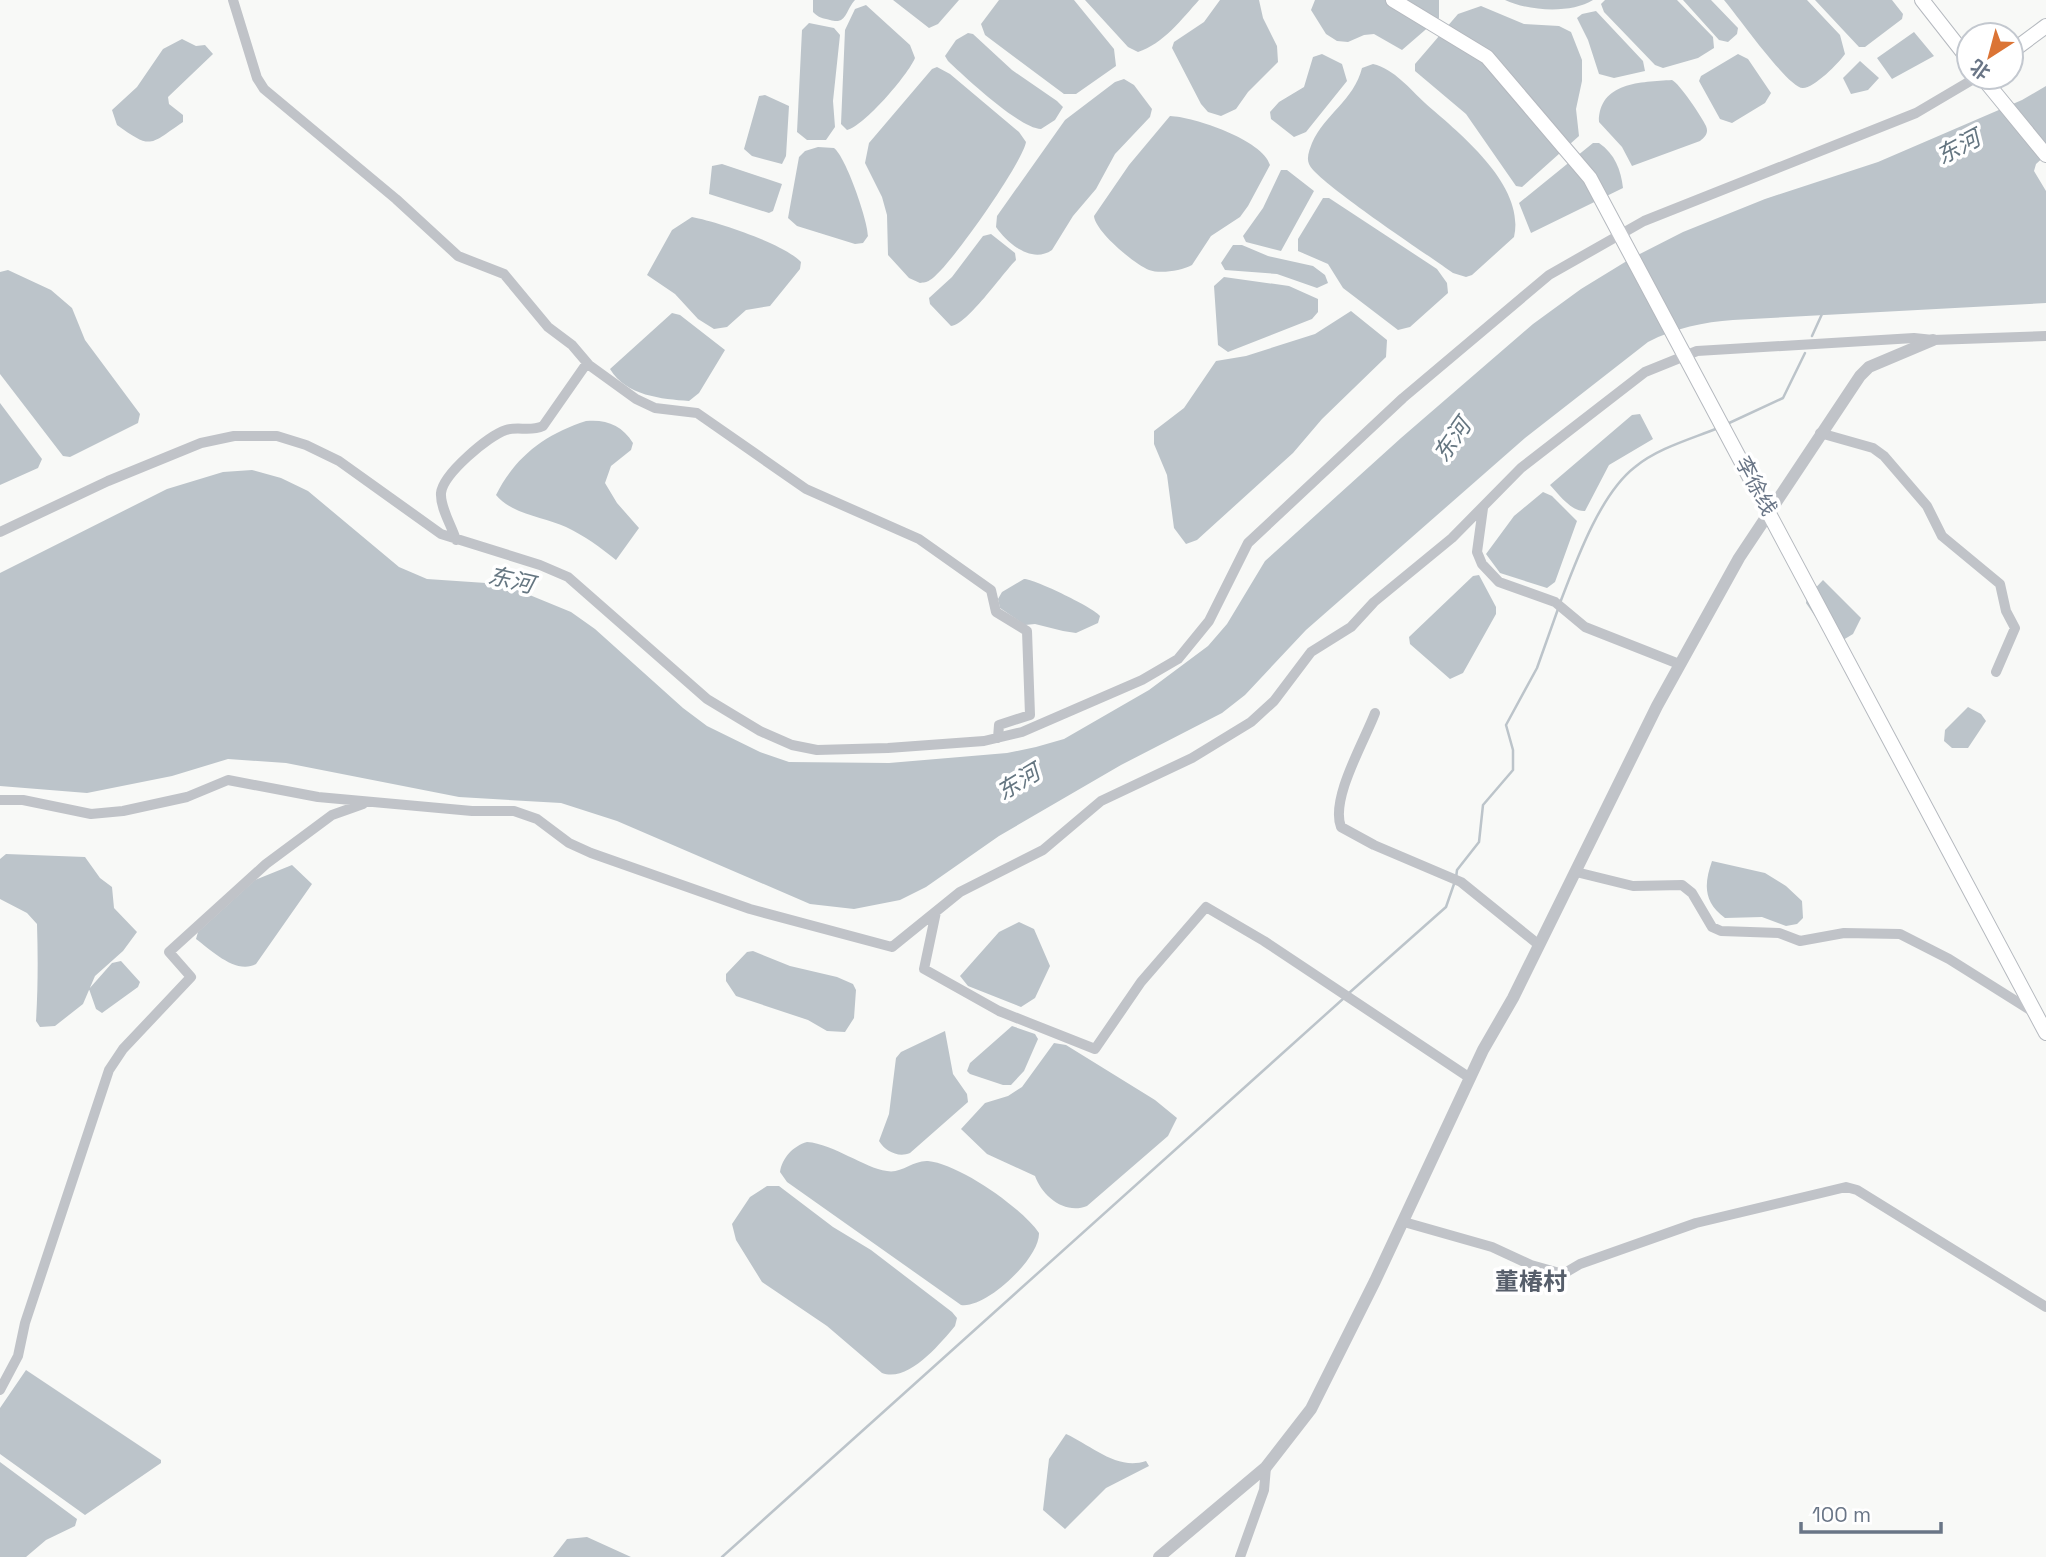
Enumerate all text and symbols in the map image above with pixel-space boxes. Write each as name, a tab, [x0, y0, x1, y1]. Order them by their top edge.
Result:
north arrow	[1955, 21, 2025, 91]
text: 北	[1965, 54, 1995, 85]
water label: 东河	[1931, 121, 1989, 171]
water label: 东河	[1427, 409, 1480, 467]
street label: 李徐线	[1730, 452, 1783, 520]
water label: 东河	[485, 560, 541, 601]
water label: 东河	[991, 755, 1049, 807]
district label: 董椿村	[1495, 1266, 1567, 1297]
scale bar	[1801, 1490, 1941, 1534]
text: 100 m	[1812, 1501, 1871, 1528]

